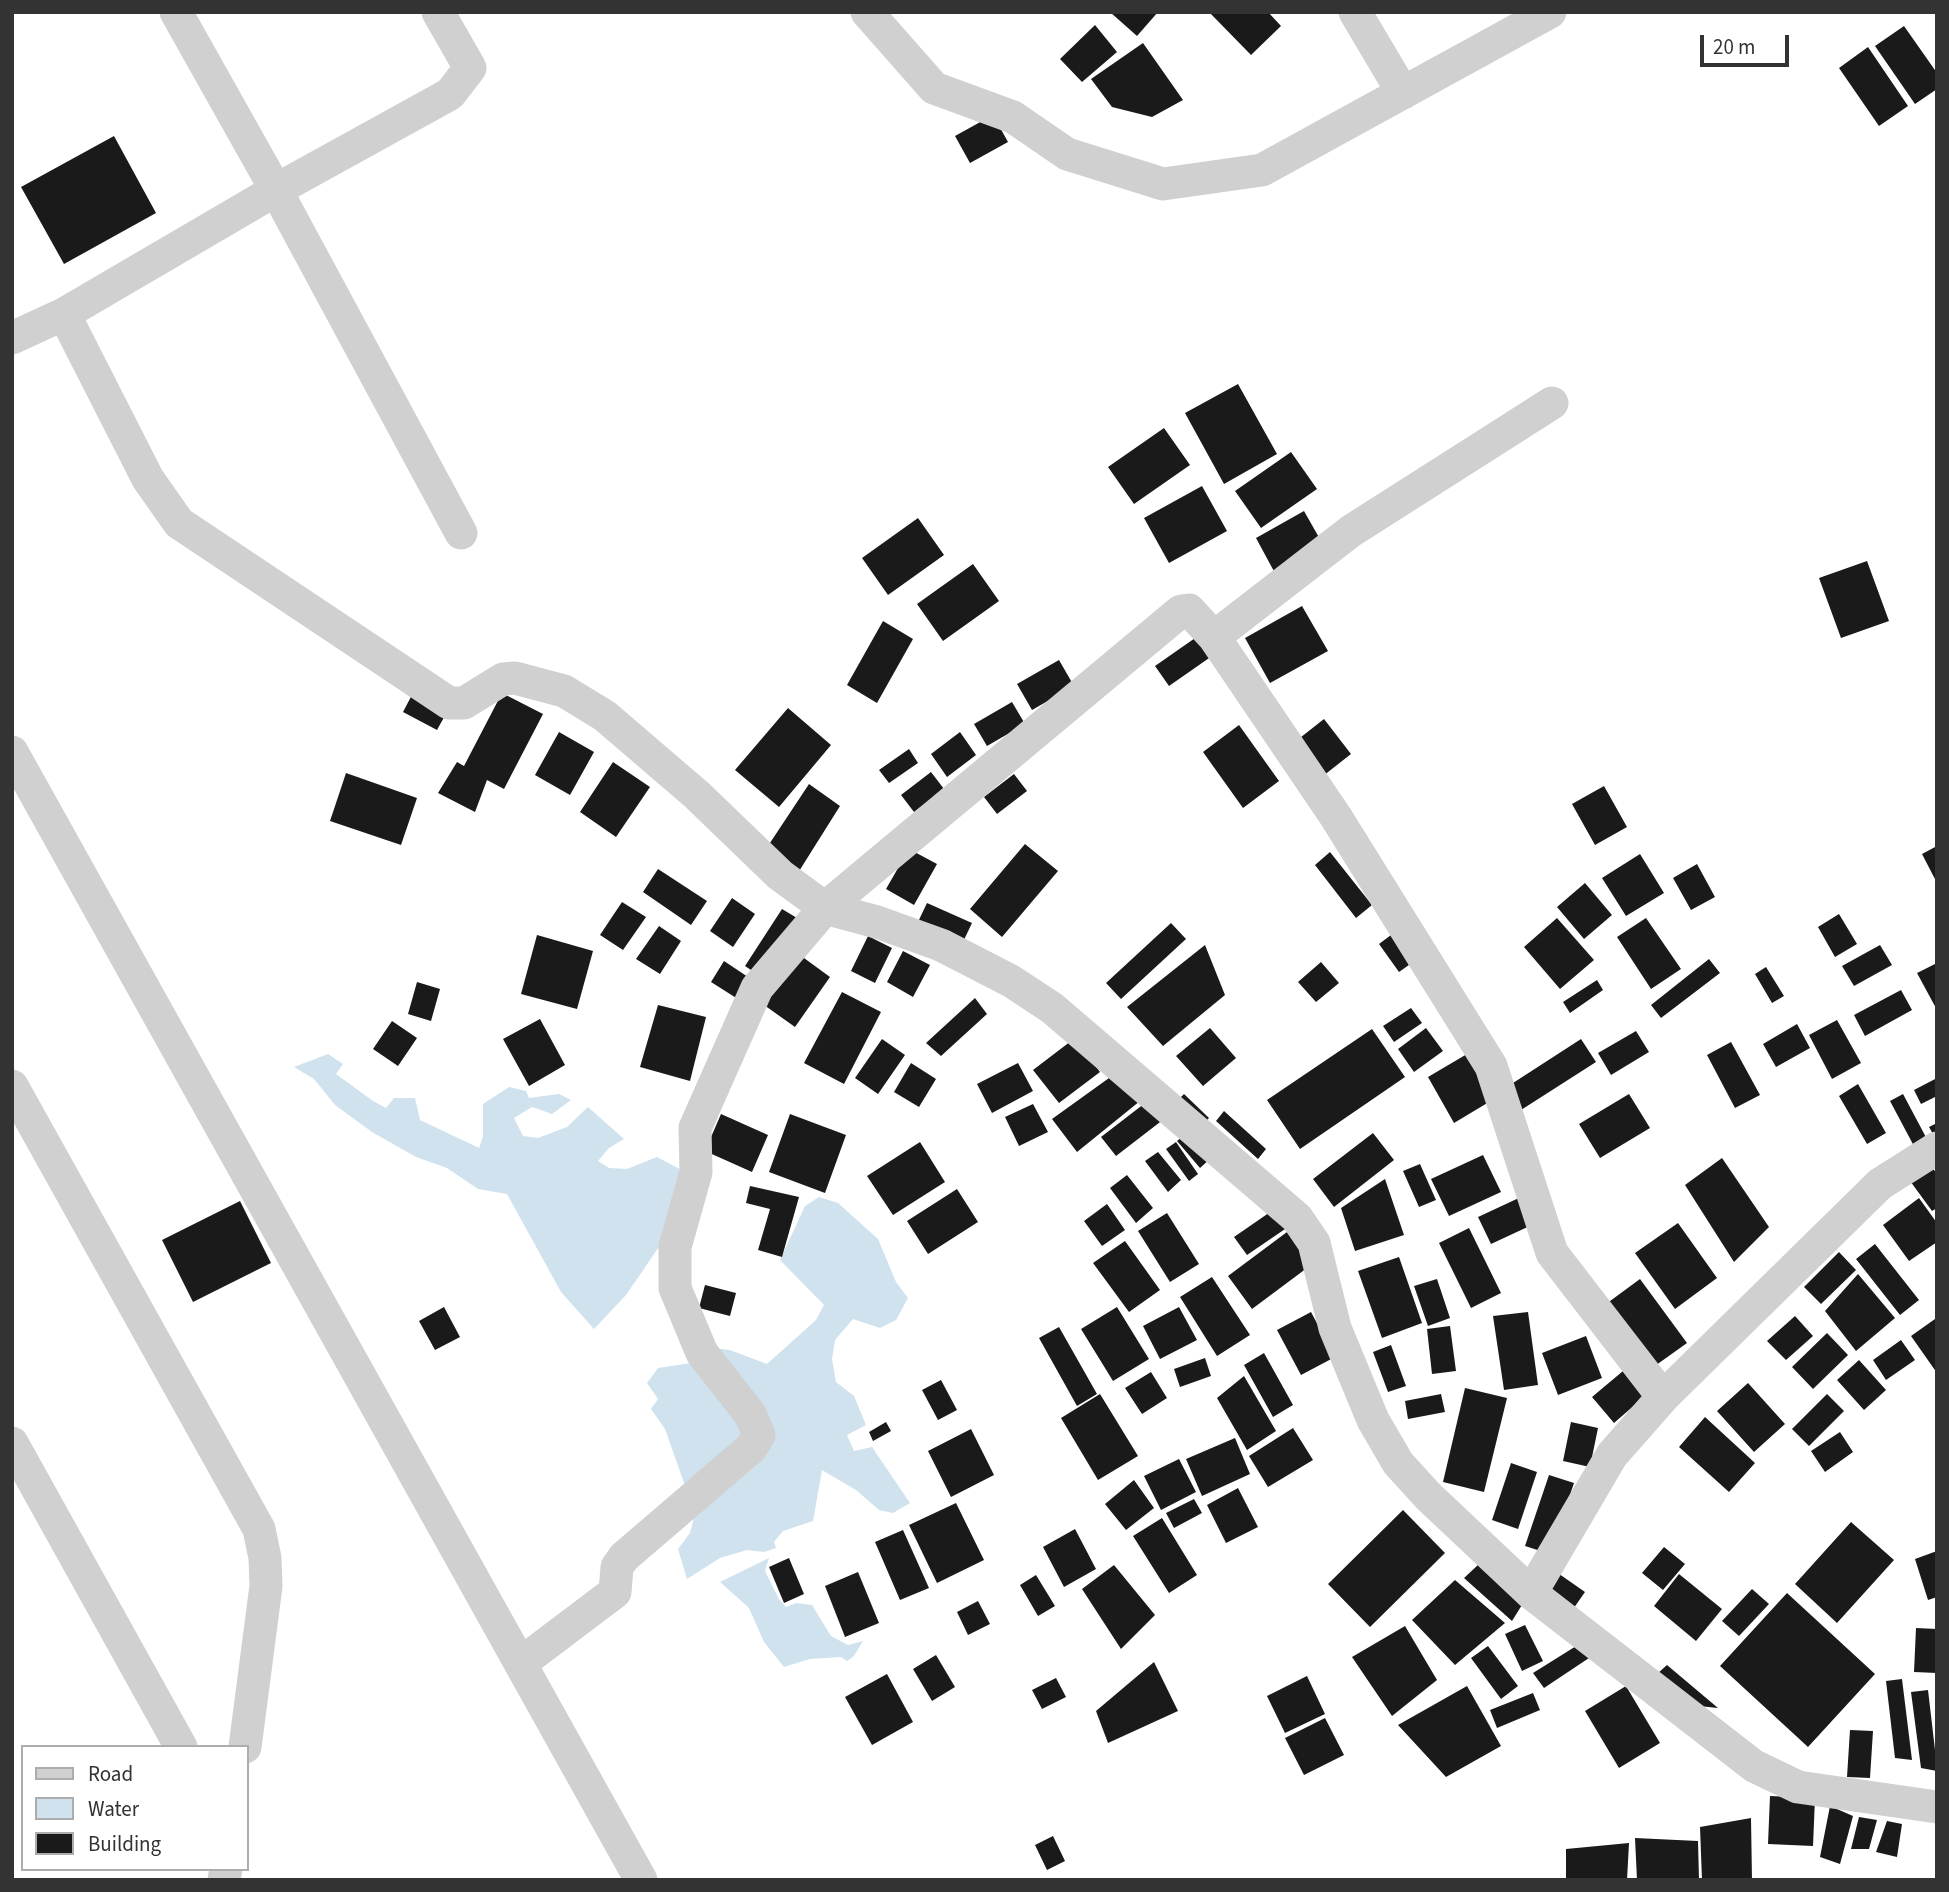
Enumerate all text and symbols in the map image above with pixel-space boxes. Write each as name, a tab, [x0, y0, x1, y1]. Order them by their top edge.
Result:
scale bar	[1704, 21, 1793, 65]
text: 20 m	[1713, 32, 1755, 62]
legend	[21, 1745, 248, 1871]
text: Road	[88, 1759, 133, 1789]
text: Water	[88, 1794, 139, 1824]
text: Building	[88, 1829, 161, 1859]

